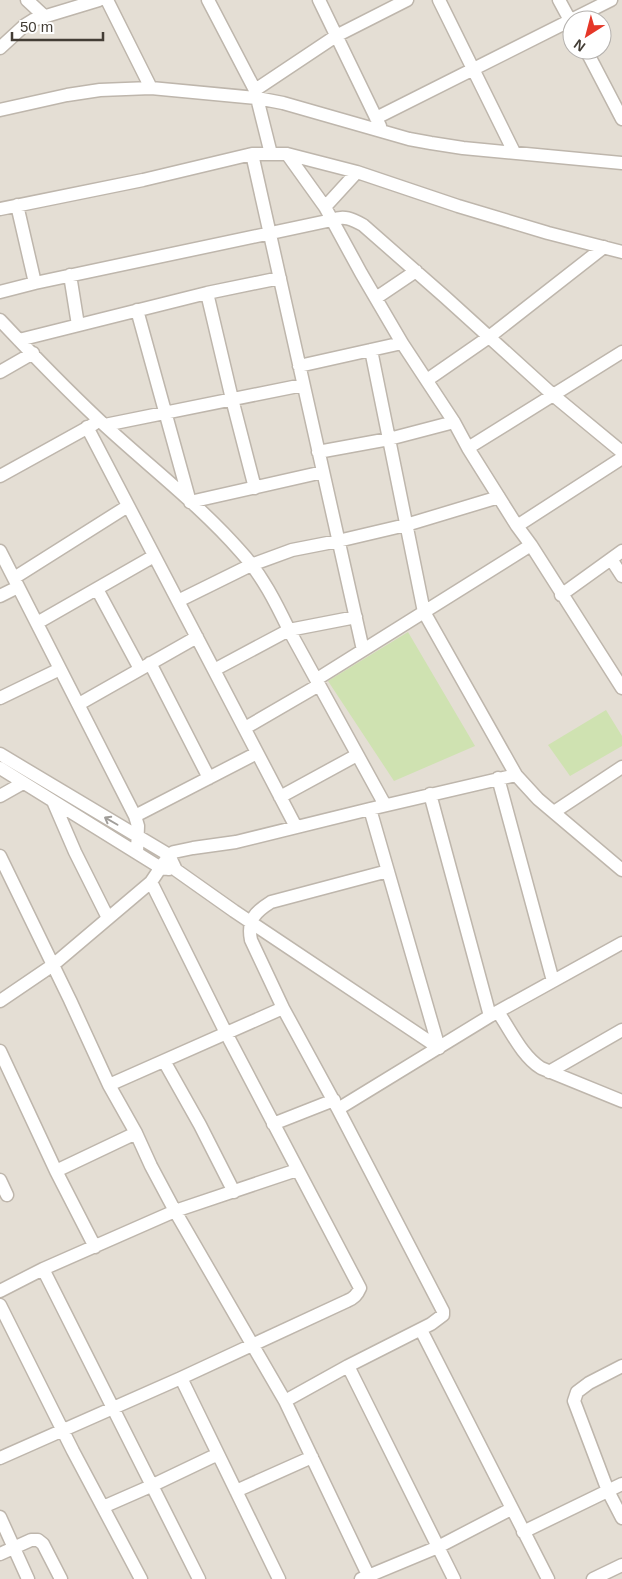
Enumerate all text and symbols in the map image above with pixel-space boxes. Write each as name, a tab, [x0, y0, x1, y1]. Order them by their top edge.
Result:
scale bar	[12, 10, 104, 42]
north arrow	[562, 10, 612, 60]
text: 50 m	[20, 18, 53, 35]
text: N	[571, 36, 588, 55]
one-way arrow	[104, 815, 119, 825]

